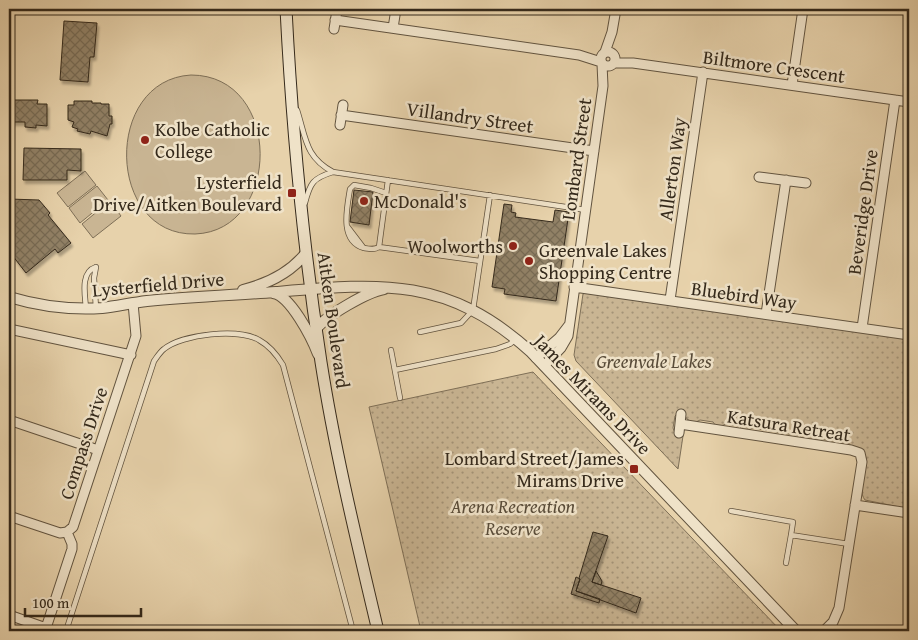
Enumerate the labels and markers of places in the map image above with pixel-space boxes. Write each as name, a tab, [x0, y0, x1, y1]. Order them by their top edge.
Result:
place label: Kolbe Catholic College	[155, 115, 270, 165]
marker: Kolbe Catholic College	[139, 134, 151, 146]
place label: Lysterfield Drive/Aitken Boulevard	[93, 168, 283, 218]
marker: Lysterfield Drive/Aitken Boulevard	[286, 187, 298, 199]
place label: McDonald's	[374, 187, 467, 215]
marker: McDonald's	[358, 195, 370, 207]
place label: Woolworths	[407, 232, 503, 260]
place label: Greenvale Lakes Shopping Centre	[539, 236, 672, 286]
marker: Woolworths	[507, 240, 519, 252]
marker: Greenvale Lakes Shopping Centre	[523, 255, 535, 267]
place label: Lombard Street/James Mirams Drive	[445, 444, 624, 494]
marker: Lombard Street/James Mirams Drive	[628, 463, 640, 475]

